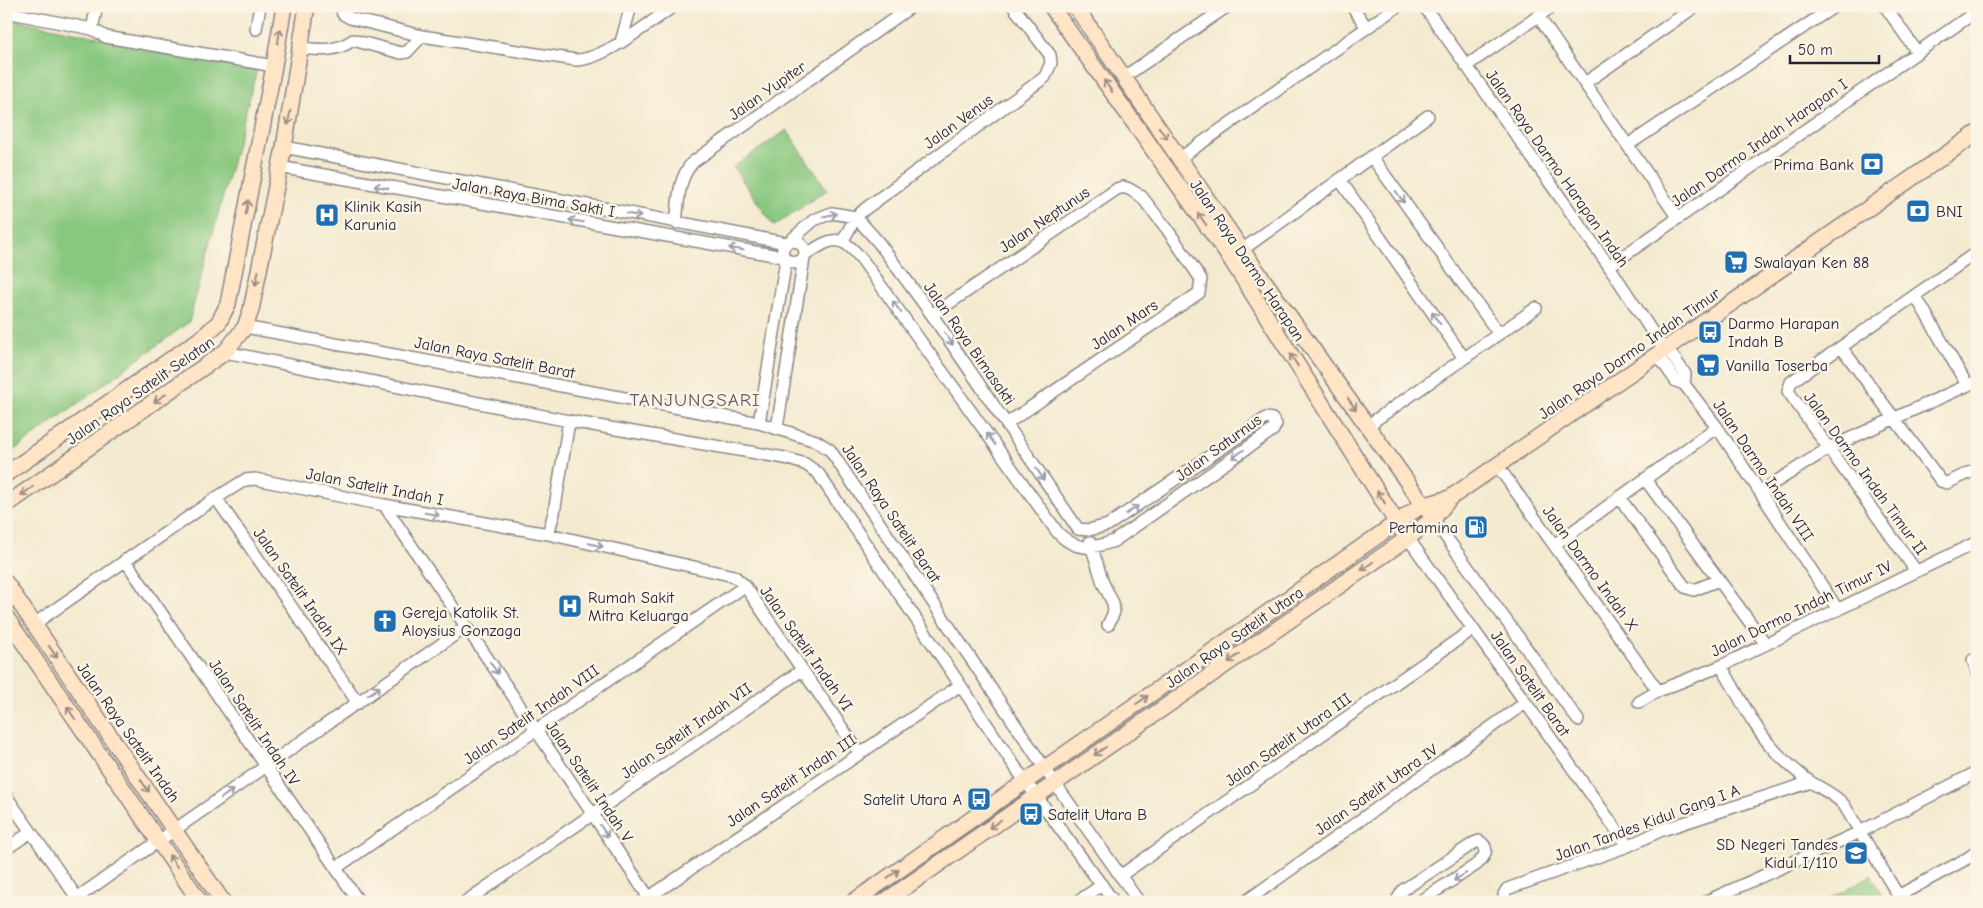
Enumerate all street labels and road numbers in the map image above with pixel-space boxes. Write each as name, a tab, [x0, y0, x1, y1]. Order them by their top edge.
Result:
street label: Jalan Yupiter	[726, 57, 810, 124]
street label: Jalan Raya Darmo Harapan Indah	[1482, 66, 1632, 271]
street label: Jalan Darmo Indah Harapan I	[1668, 75, 1851, 211]
street label: Jalan Venus	[921, 91, 997, 153]
street label: Jalan Raya Bima Sakti I	[451, 175, 616, 221]
street label: Jalan Raya Darmo Harapan	[1186, 176, 1308, 345]
street label: Jalan Neptunus	[996, 183, 1093, 257]
street label: Jalan Raya Bimasakti	[920, 279, 1018, 408]
street label: Jalan Raya Darmo Indah Timur	[1536, 284, 1724, 423]
street label: Jalan Mars	[1088, 296, 1161, 354]
street label: Jalan Raya Satelit Selatan	[63, 333, 218, 449]
street label: Jalan Raya Satelit Barat	[413, 334, 577, 382]
street label: Jalan Darmo Indah Timur II	[1800, 389, 1930, 558]
street label: Jalan Darmo Indah VIII	[1709, 397, 1817, 545]
street label: Jalan Saturnus	[1172, 411, 1265, 485]
street label: Jalan Raya Satelit Barat	[838, 441, 944, 586]
street label: Jalan Satelit Indah I	[304, 465, 445, 509]
street label: Jalan Darmo Indah X	[1539, 503, 1642, 635]
street label: Jalan Satelit Indah IX	[250, 525, 351, 659]
street label: Jalan Darmo Indah Timur IV	[1708, 557, 1895, 661]
street label: Jalan Satelit Indah VI	[756, 583, 856, 715]
street label: Jalan Raya Satelit Utara	[1162, 584, 1307, 692]
street label: Jalan Satelit Barat	[1487, 627, 1574, 740]
street label: Jalan Satelit Indah IV	[205, 656, 303, 789]
street label: Jalan Raya Satelit Indah	[73, 659, 183, 806]
street label: Jalan Satelit Indah VIII	[460, 661, 603, 768]
street label: Jalan Satelit Indah VII	[618, 679, 755, 783]
street label: Jalan Satelit Utara III	[1222, 690, 1355, 790]
street label: Jalan Satelit Indah V	[542, 718, 637, 846]
street label: Jalan Satelit Indah III	[723, 731, 860, 831]
street label: Jalan Satelit Utara IV	[1312, 740, 1442, 839]
street label: Jalan Tandes Kidul Gang I A	[1552, 781, 1742, 865]

